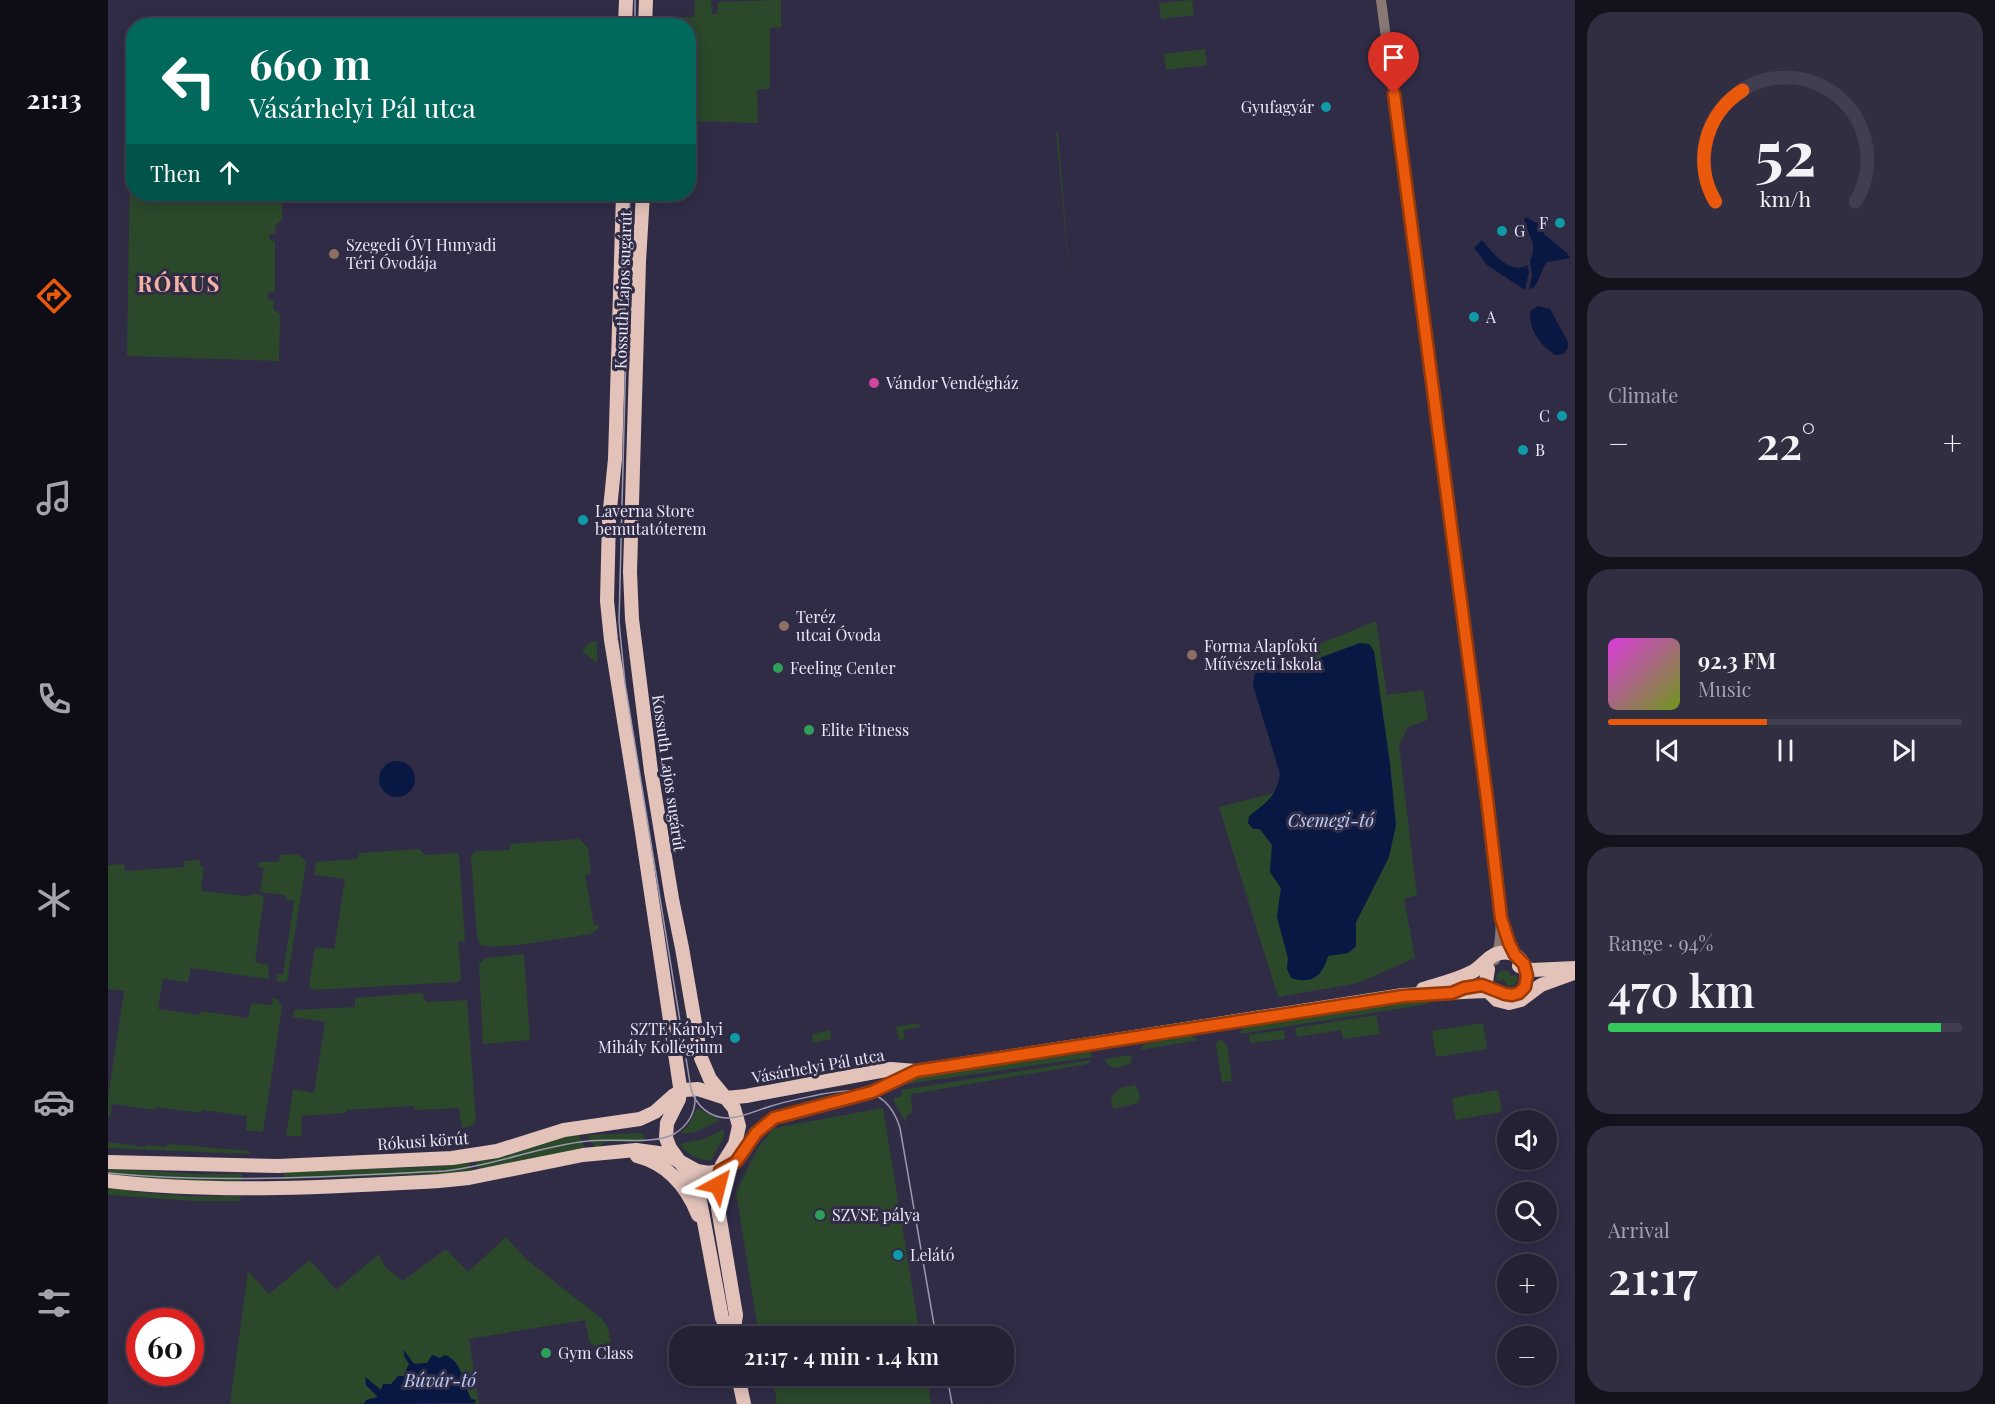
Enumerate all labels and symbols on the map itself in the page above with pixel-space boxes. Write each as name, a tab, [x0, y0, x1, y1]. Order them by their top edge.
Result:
pin	[1368, 32, 1419, 94]
place label: Gyufagyár	[1241, 96, 1314, 117]
marker: Gyufagyár	[1319, 100, 1333, 114]
street label: Kossuth Lajos sugárút	[609, 210, 636, 369]
place label: F	[1539, 212, 1548, 233]
marker: F	[1553, 216, 1567, 230]
place label: G	[1514, 220, 1525, 241]
marker: G	[1495, 224, 1509, 238]
place label: Szegedi ÓVI Hunyadi Téri Óvodája	[346, 234, 497, 273]
marker: Szegedi ÓVI Hunyadi Téri Óvodája	[327, 247, 341, 261]
district label: RÓKUS	[137, 268, 221, 298]
place label: A	[1485, 306, 1497, 327]
marker: A	[1467, 310, 1481, 324]
place label: Vándor Vendégház	[885, 372, 1019, 393]
marker: Vándor Vendégház	[867, 376, 881, 390]
place label: C	[1539, 405, 1550, 426]
marker: C	[1555, 409, 1569, 423]
place label: B	[1535, 439, 1545, 460]
marker: B	[1516, 443, 1530, 457]
place label: Laverna Store bemutatóterem	[595, 500, 707, 539]
marker: Laverna Store bemutatóterem	[576, 513, 590, 527]
place label: Teréz utcai Óvoda	[796, 606, 881, 645]
marker: Teréz utcai Óvoda	[777, 619, 791, 633]
place label: Forma Alapfokú Művészeti Iskola	[1204, 635, 1322, 674]
marker: Forma Alapfokú Művészeti Iskola	[1185, 648, 1199, 662]
place label: Feeling Center	[790, 657, 896, 678]
marker: Feeling Center	[771, 661, 785, 675]
street label: Kossuth Lajos sugárút	[648, 693, 691, 853]
place label: Elite Fitness	[821, 719, 909, 740]
marker: Elite Fitness	[802, 723, 816, 737]
water label: Csemegi-tó	[1288, 808, 1375, 832]
place label: SZTE Károlyi Mihály Kollégium	[598, 1018, 723, 1057]
marker: SZTE Károlyi Mihály Kollégium	[728, 1031, 742, 1045]
street label: Vásárhelyi Pál utca	[749, 1044, 886, 1088]
street label: Rókusi körút	[377, 1127, 470, 1154]
position arrow	[686, 1153, 750, 1217]
place label: SZVSE pálya	[832, 1204, 920, 1225]
marker: SZVSE pálya	[813, 1208, 827, 1222]
place label: Lelátó	[910, 1244, 955, 1265]
marker: Lelátó	[891, 1248, 905, 1262]
speed limit sign: 60	[126, 1308, 204, 1386]
place label: Gym Class	[558, 1342, 633, 1363]
marker: Gym Class	[539, 1346, 553, 1360]
water label: Búvár-tó	[403, 1368, 477, 1392]

